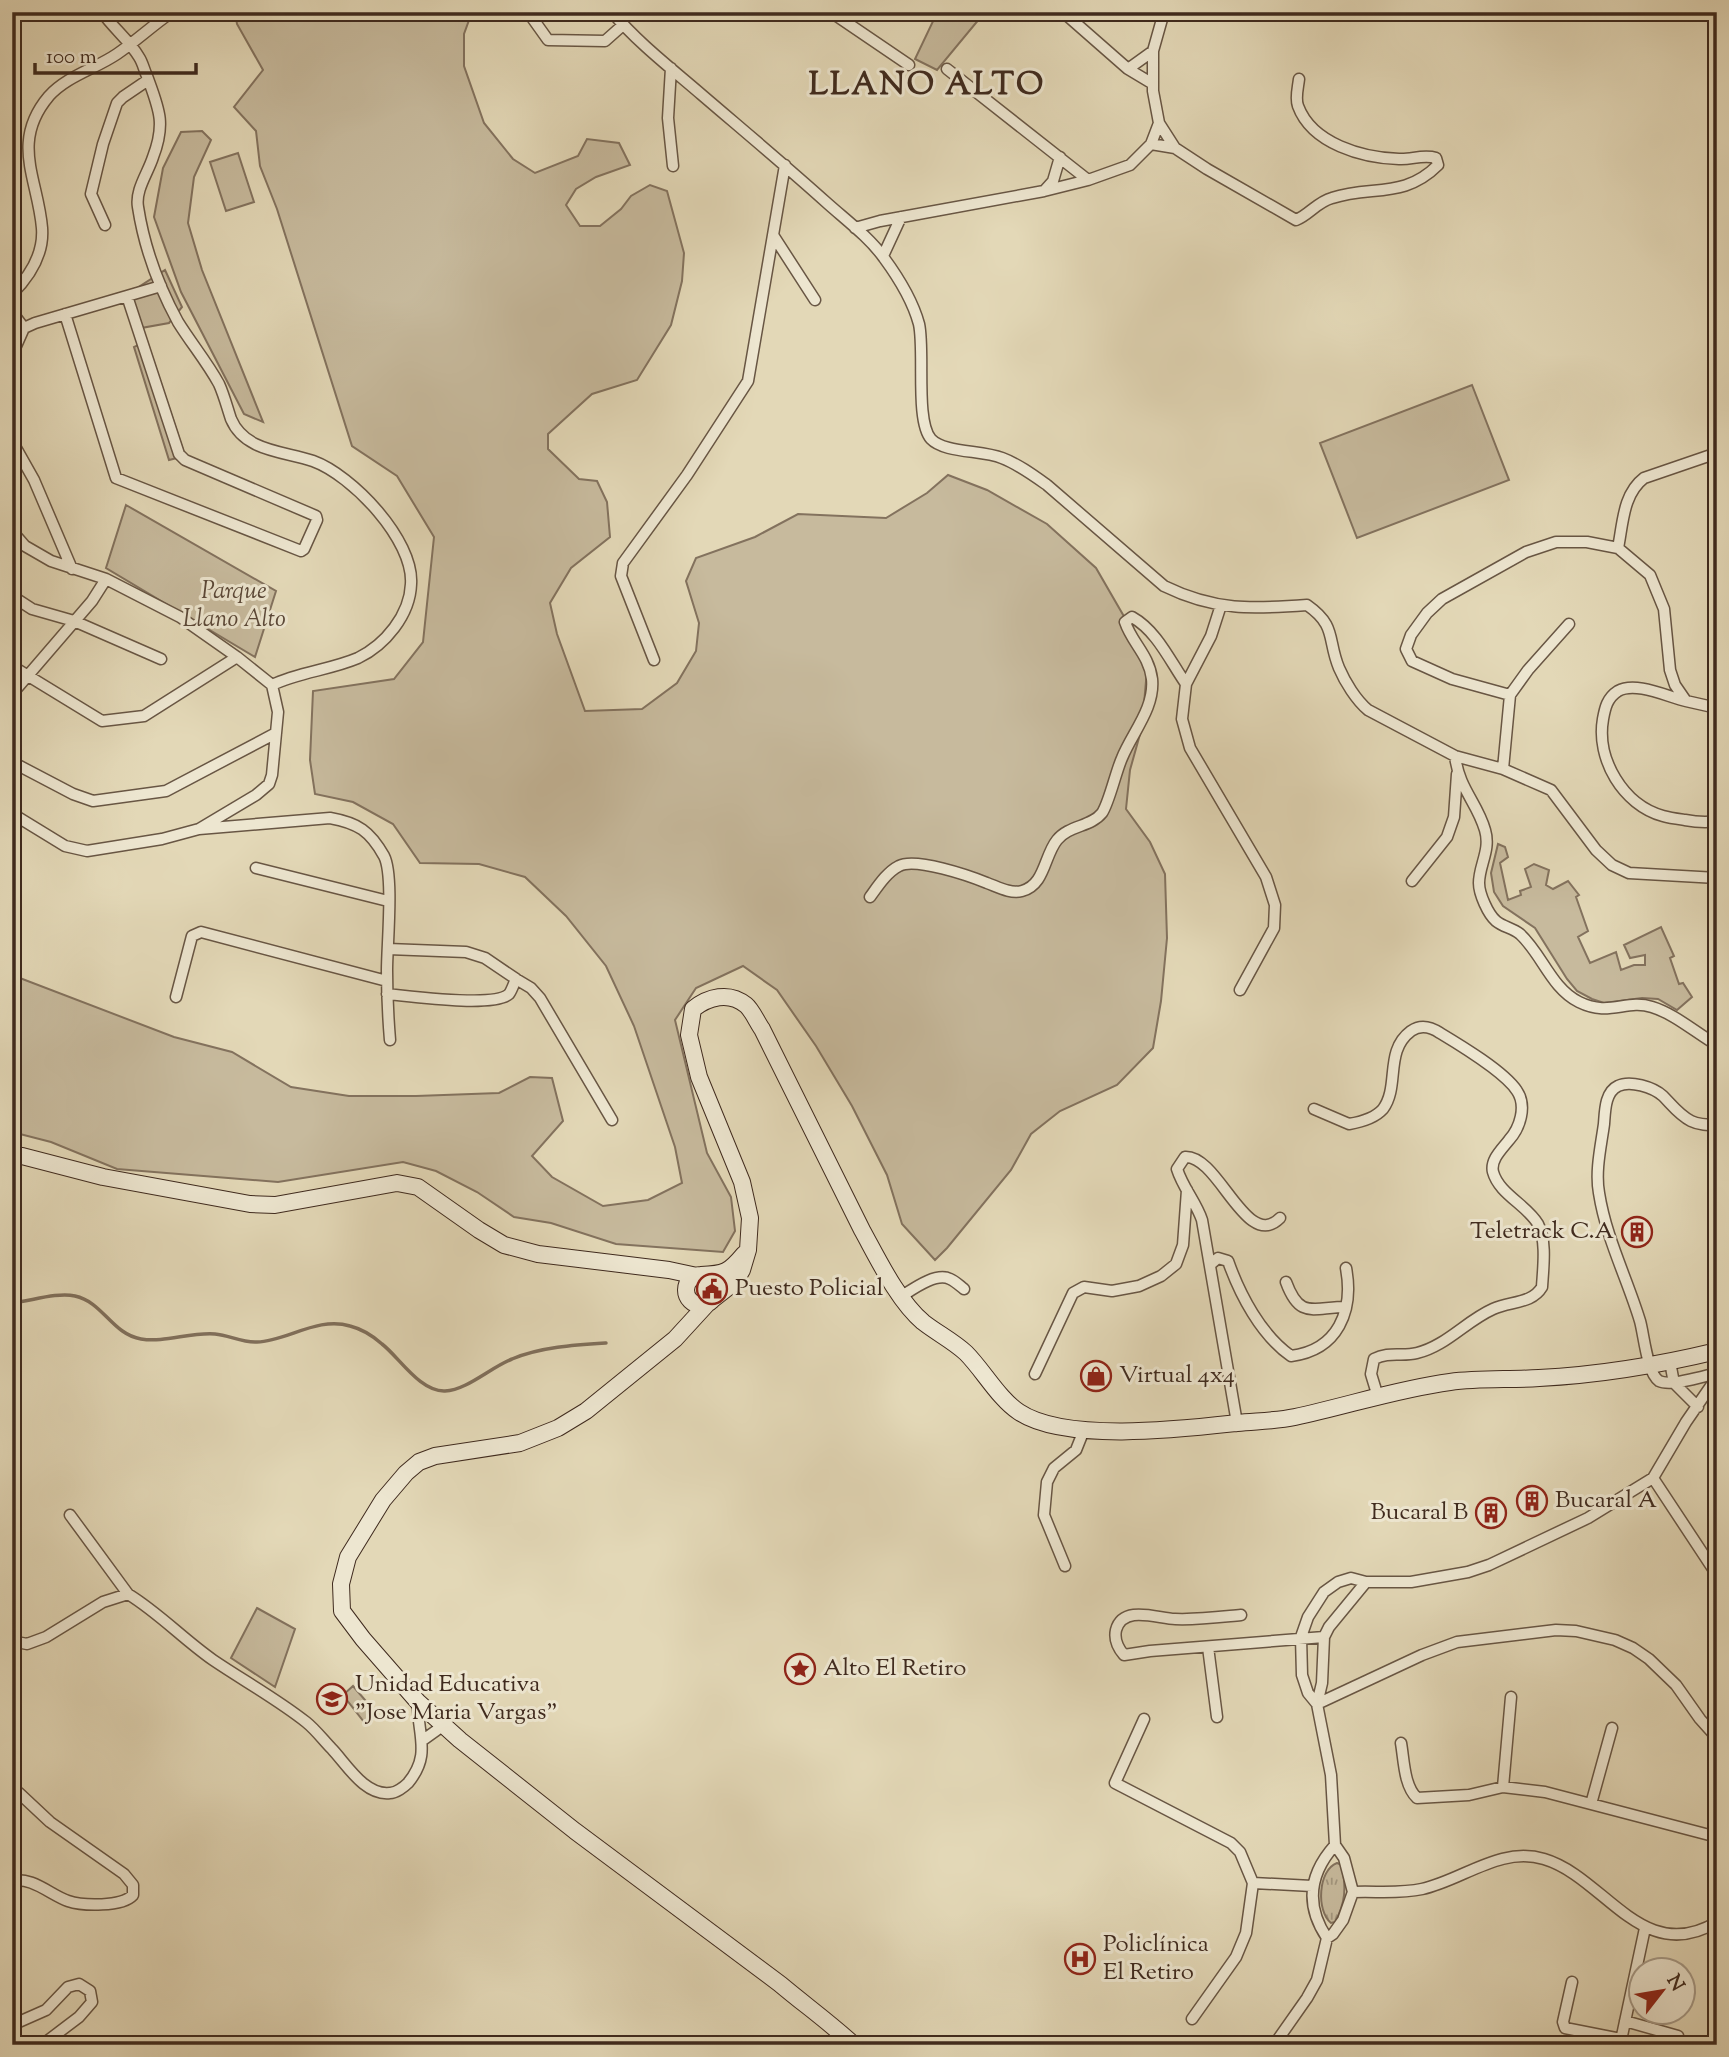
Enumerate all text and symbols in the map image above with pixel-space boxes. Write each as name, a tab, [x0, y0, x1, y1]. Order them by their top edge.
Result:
scale bar	[35, 32, 196, 76]
text: 100 m	[46, 43, 97, 73]
district label: LLANO ALTO	[809, 63, 1045, 109]
park label: Parque Llano Alto	[182, 575, 286, 637]
place label: Teletrack C.A	[1470, 1215, 1614, 1249]
building icon: Teletrack C.A	[1620, 1215, 1654, 1249]
public building icon: Puesto Policial	[695, 1272, 729, 1306]
place label: Puesto Policial	[735, 1272, 884, 1306]
shop icon: Virtual 4x4	[1079, 1359, 1113, 1393]
place label: Virtual 4x4	[1119, 1359, 1235, 1393]
building icon: Bucaral A	[1515, 1484, 1549, 1518]
place label: Bucaral A	[1555, 1484, 1657, 1518]
place label: Bucaral B	[1370, 1496, 1468, 1530]
building icon: Bucaral B	[1474, 1496, 1508, 1530]
place icon: Alto El Retiro	[783, 1652, 817, 1686]
place label: Alto El Retiro	[823, 1652, 966, 1686]
place label: Unidad Educativa "Jose Maria Vargas"	[355, 1668, 558, 1730]
school or university icon: Unidad Educativa "Jose Maria Vargas"	[315, 1682, 349, 1716]
place label: Policlínica El Retiro	[1103, 1928, 1209, 1990]
hospital icon: Policlínica El Retiro	[1063, 1942, 1097, 1976]
north arrow	[1628, 1955, 1698, 2025]
text: N	[1659, 1970, 1690, 1997]

